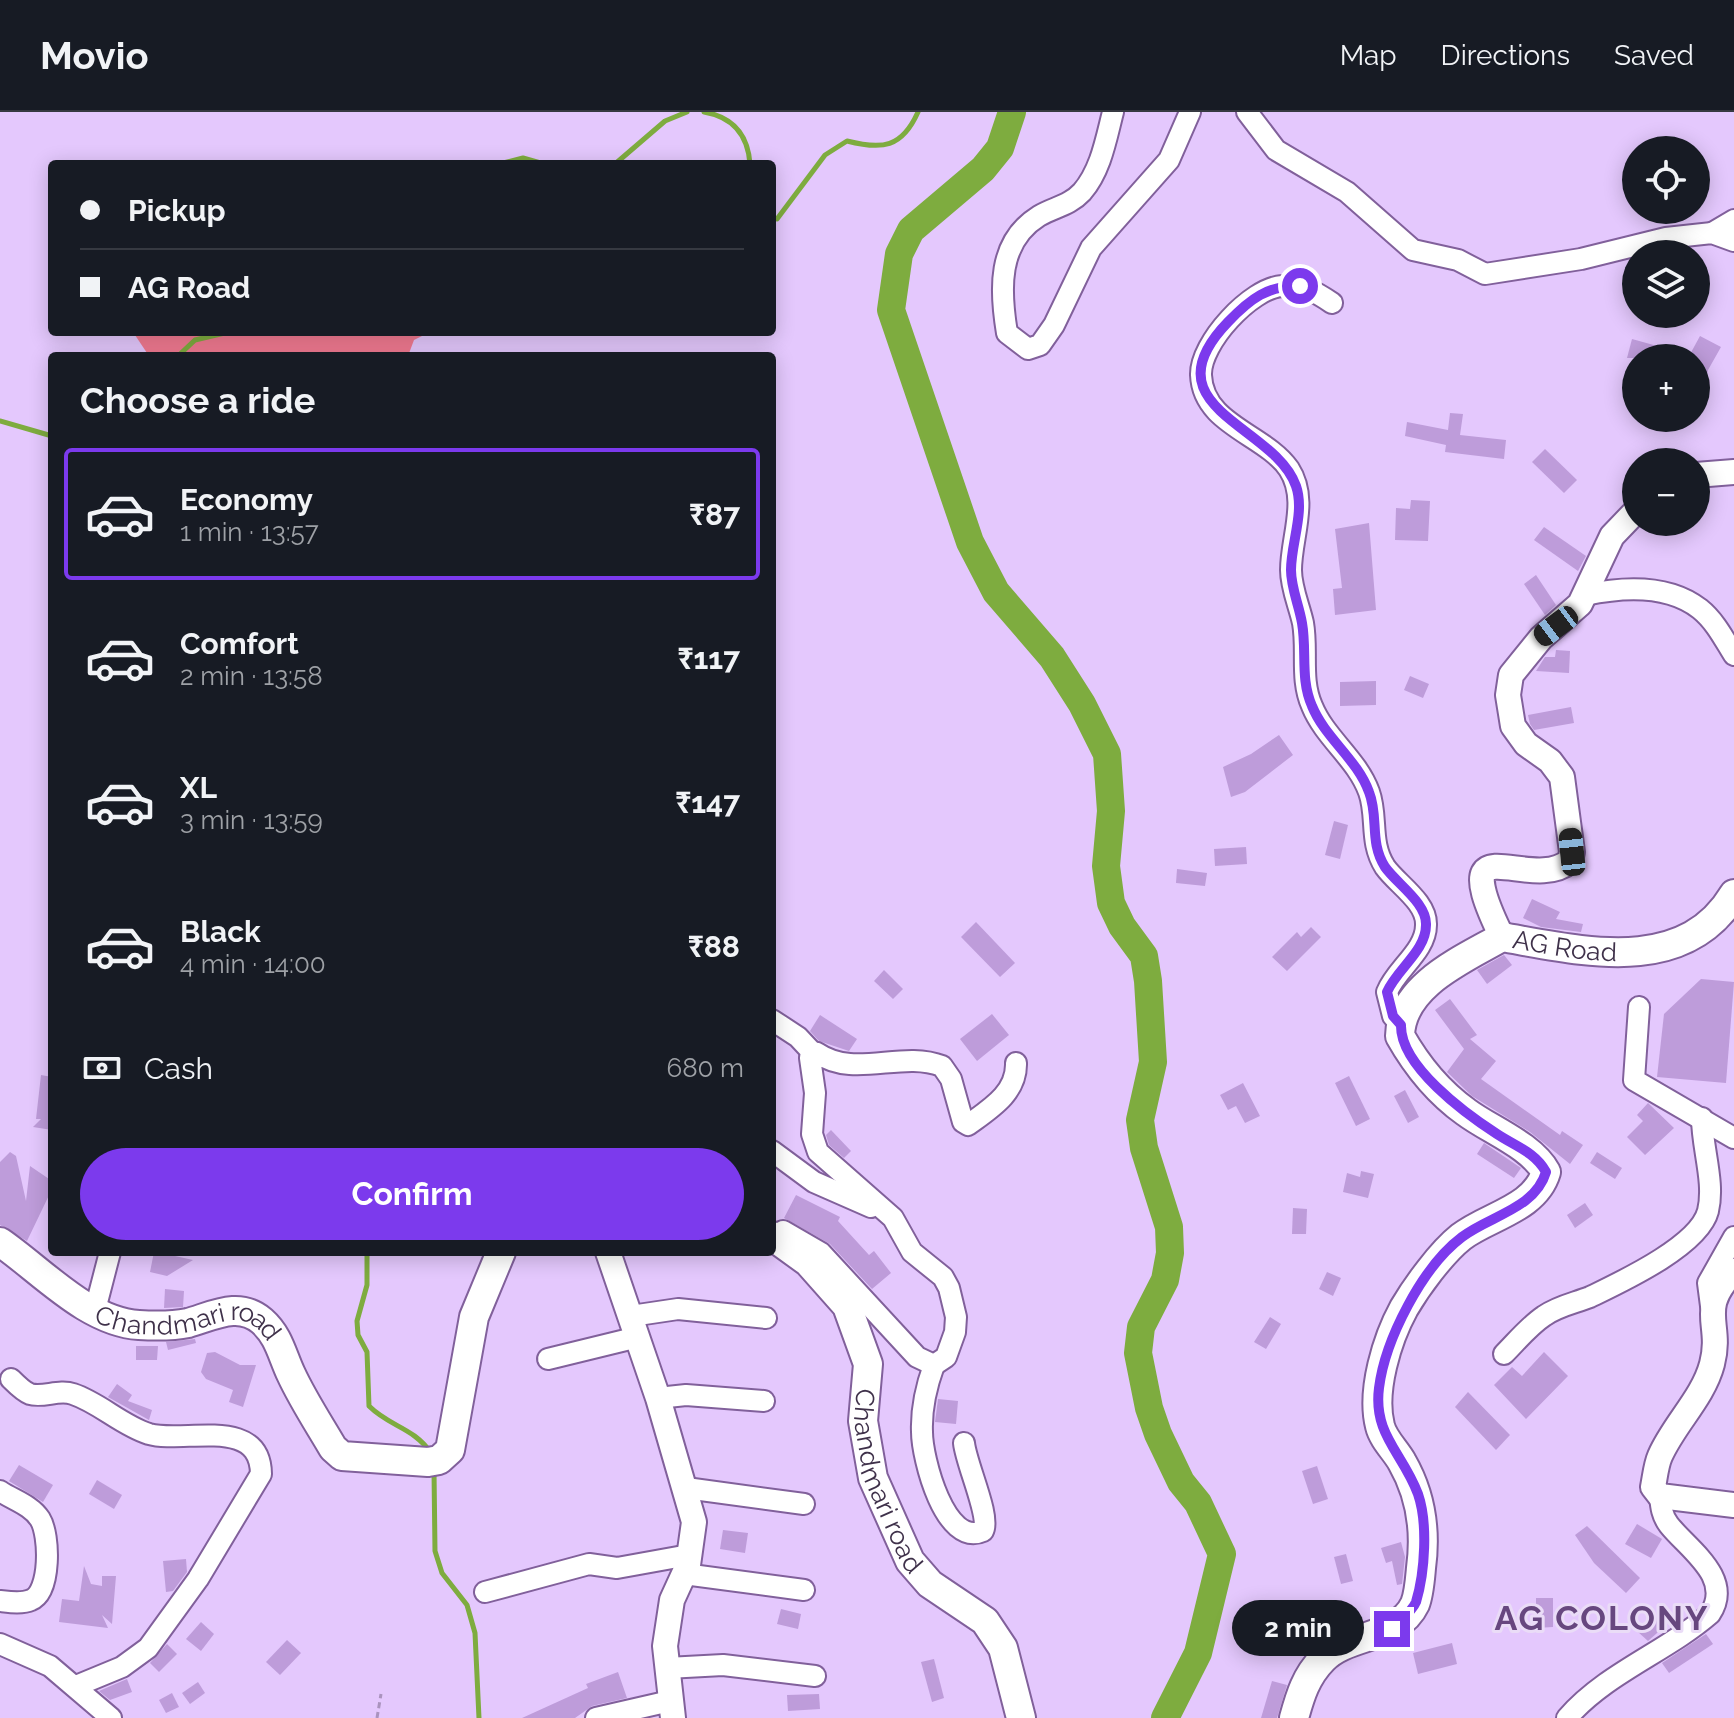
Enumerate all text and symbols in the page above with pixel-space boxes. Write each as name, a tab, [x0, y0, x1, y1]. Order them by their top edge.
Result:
text: Movio	[40, 33, 149, 78]
text: Map	[1340, 39, 1397, 72]
text: Directions	[1441, 39, 1570, 72]
text: Saved	[1614, 39, 1694, 72]
map controls	[1622, 136, 1710, 536]
button: locate	[1622, 136, 1710, 224]
text: Pickup	[128, 193, 226, 228]
button: layers	[1622, 240, 1710, 328]
route start	[1282, 268, 1318, 304]
text: AG Road	[128, 270, 250, 305]
button: +	[1622, 344, 1710, 432]
text: Choose a ride	[80, 379, 315, 421]
button: −	[1622, 448, 1710, 536]
icon: car	[84, 478, 156, 550]
text: Economy	[180, 482, 313, 517]
text: ₹87	[689, 497, 740, 532]
text: 1 min · 13:57	[180, 517, 319, 547]
car	[1530, 602, 1582, 650]
icon: car	[84, 622, 156, 694]
text: Comfort	[180, 626, 299, 661]
text: ₹117	[677, 641, 740, 676]
text: 2 min · 13:58	[180, 661, 323, 691]
icon: car	[84, 766, 156, 838]
text: XL	[180, 770, 217, 805]
text: ₹147	[675, 785, 740, 820]
text: 3 min · 13:59	[180, 805, 323, 835]
car	[1558, 827, 1586, 877]
icon: car	[84, 910, 156, 982]
text: Black	[180, 914, 261, 949]
street label: AG Road	[1510, 924, 1617, 967]
text: ₹88	[688, 929, 740, 964]
text: 4 min · 14:00	[180, 949, 326, 979]
icon: cash	[80, 1046, 124, 1090]
text: Cash	[144, 1051, 213, 1086]
text: 680 m	[666, 1053, 744, 1083]
button: Confirm	[80, 1148, 744, 1240]
street label: Chandmari road	[90, 1296, 287, 1346]
street label: Chandmari road	[848, 1387, 929, 1579]
district label: AG COLONY	[1495, 1598, 1709, 1638]
callout: 2 min	[1232, 1601, 1364, 1657]
route end	[1374, 1611, 1410, 1647]
text: 2 min	[1264, 1613, 1332, 1643]

